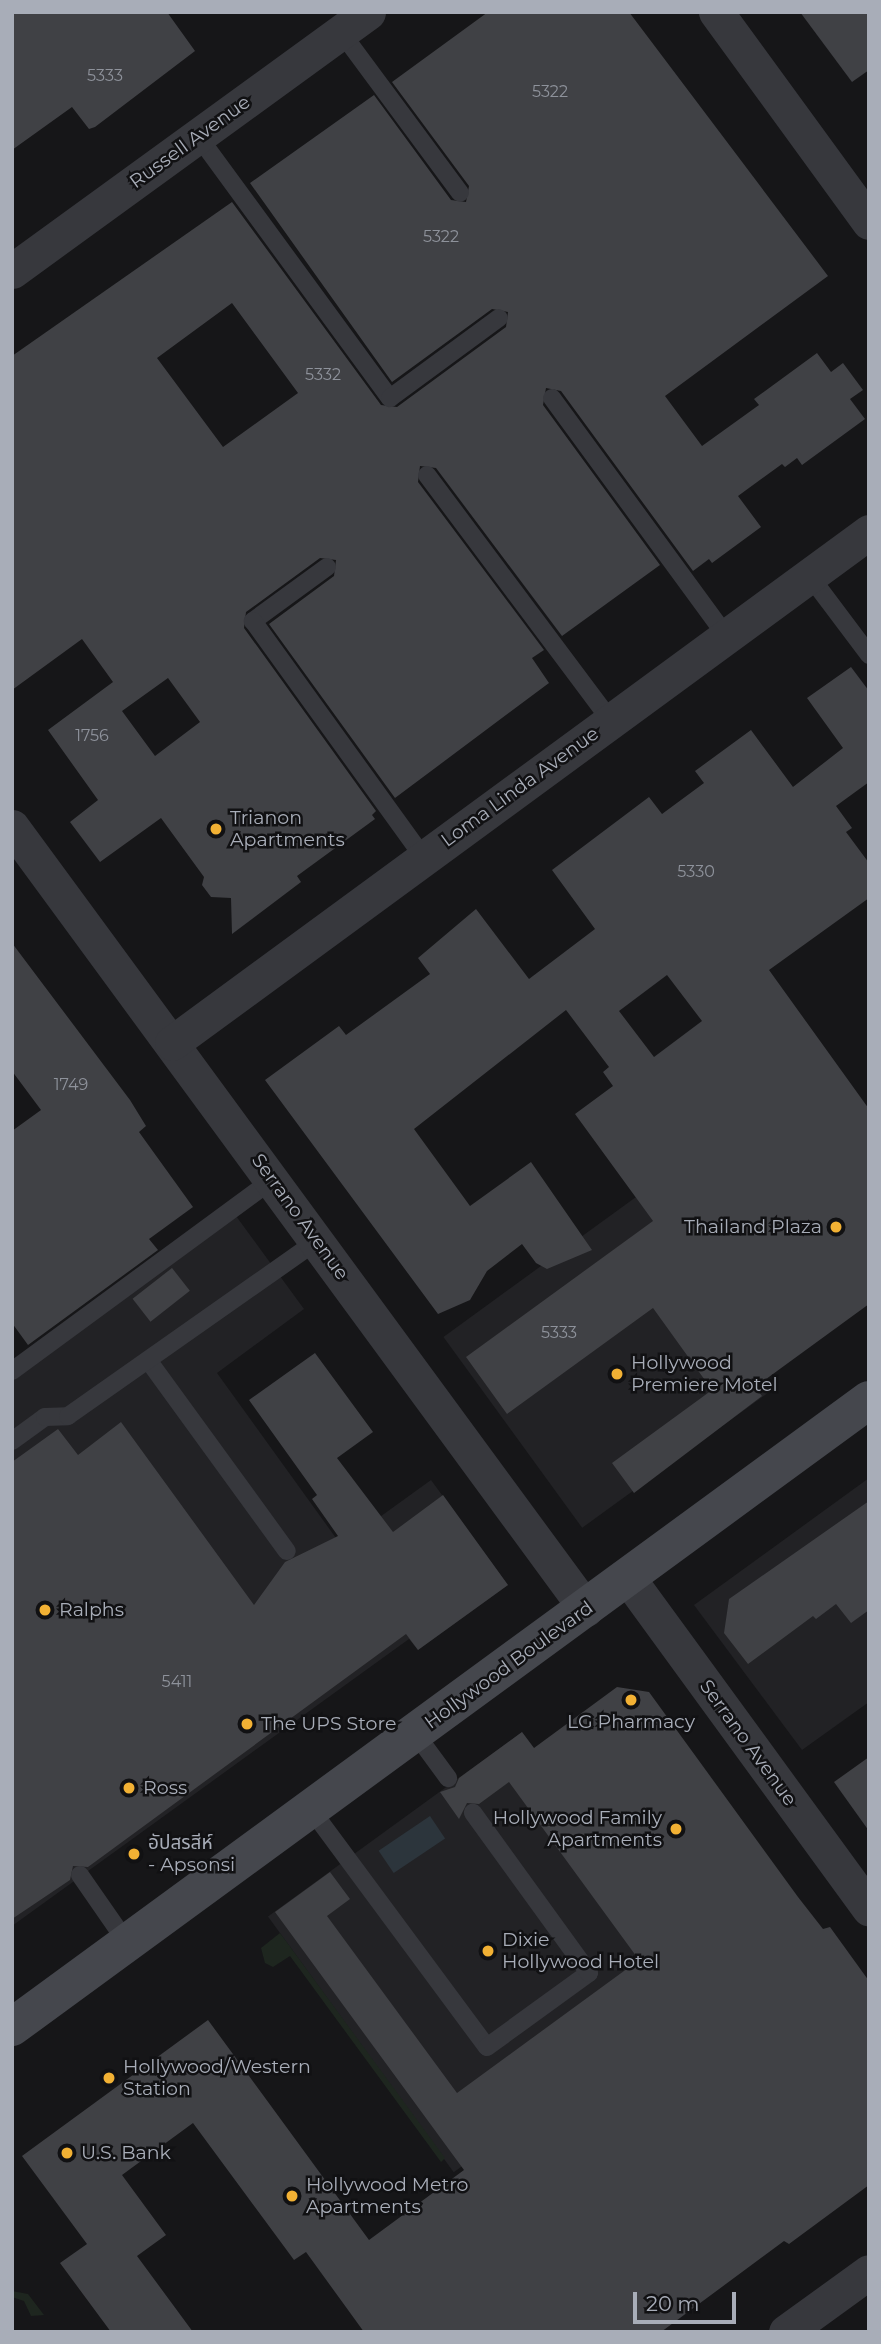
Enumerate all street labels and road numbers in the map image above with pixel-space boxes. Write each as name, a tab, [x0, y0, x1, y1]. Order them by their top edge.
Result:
street label: Russell Avenue	[125, 91, 255, 193]
street label: Loma Linda Avenue	[437, 722, 603, 852]
street label: Serrano Avenue	[247, 1150, 353, 1284]
street label: Hollywood Boulevard	[420, 1596, 598, 1734]
street label: Serrano Avenue	[695, 1676, 801, 1810]

